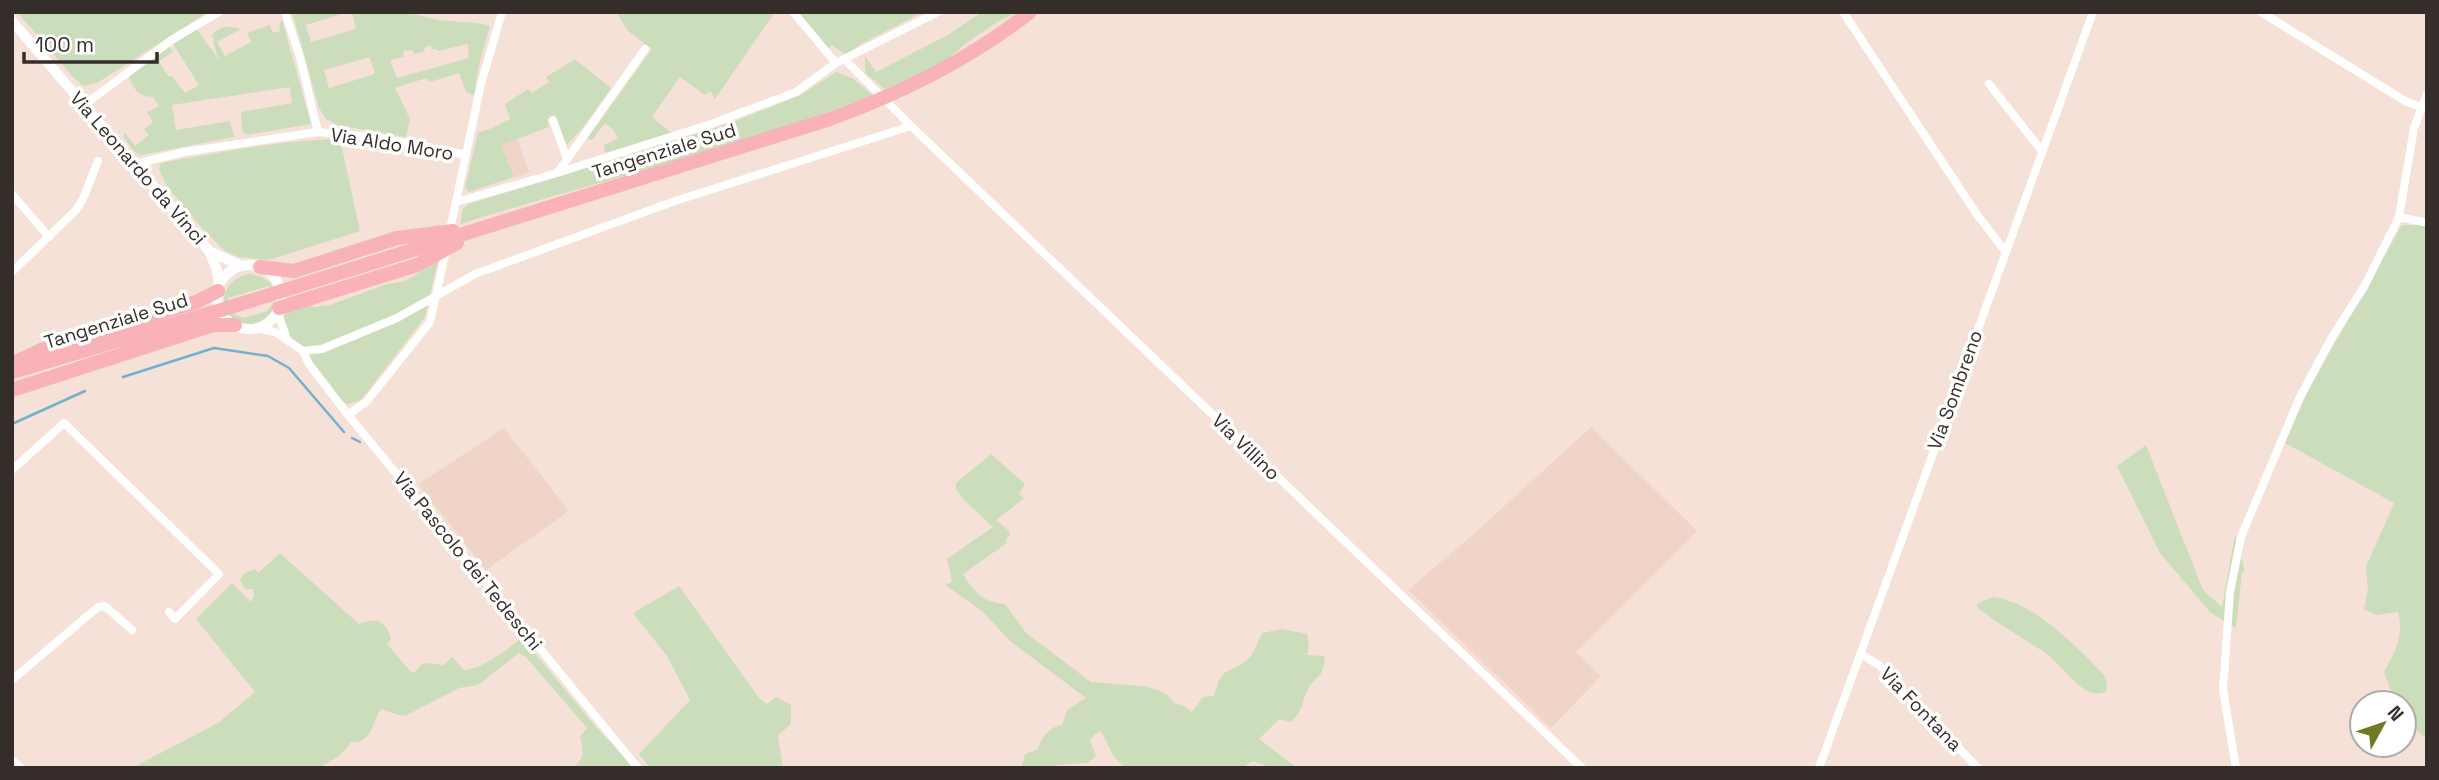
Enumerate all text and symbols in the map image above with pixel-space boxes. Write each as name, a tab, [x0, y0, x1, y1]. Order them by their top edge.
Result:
scale bar	[24, 21, 158, 65]
text: 100 m	[35, 31, 94, 58]
street label: Via Leonardo da Vinci	[64, 86, 212, 250]
street label: Tangenziale Sud	[589, 117, 739, 185]
street label: Via Aldo Moro	[329, 122, 455, 166]
street label: Tangenziale Sud	[41, 287, 191, 355]
street label: Via Sombreno	[1922, 327, 1988, 453]
street label: Via Villino	[1206, 408, 1286, 486]
street label: Via Pascolo dei Tedeschi	[388, 467, 548, 655]
street label: Via Fontana	[1875, 662, 1967, 756]
north arrow	[2348, 689, 2418, 759]
text: N	[2382, 700, 2409, 726]

